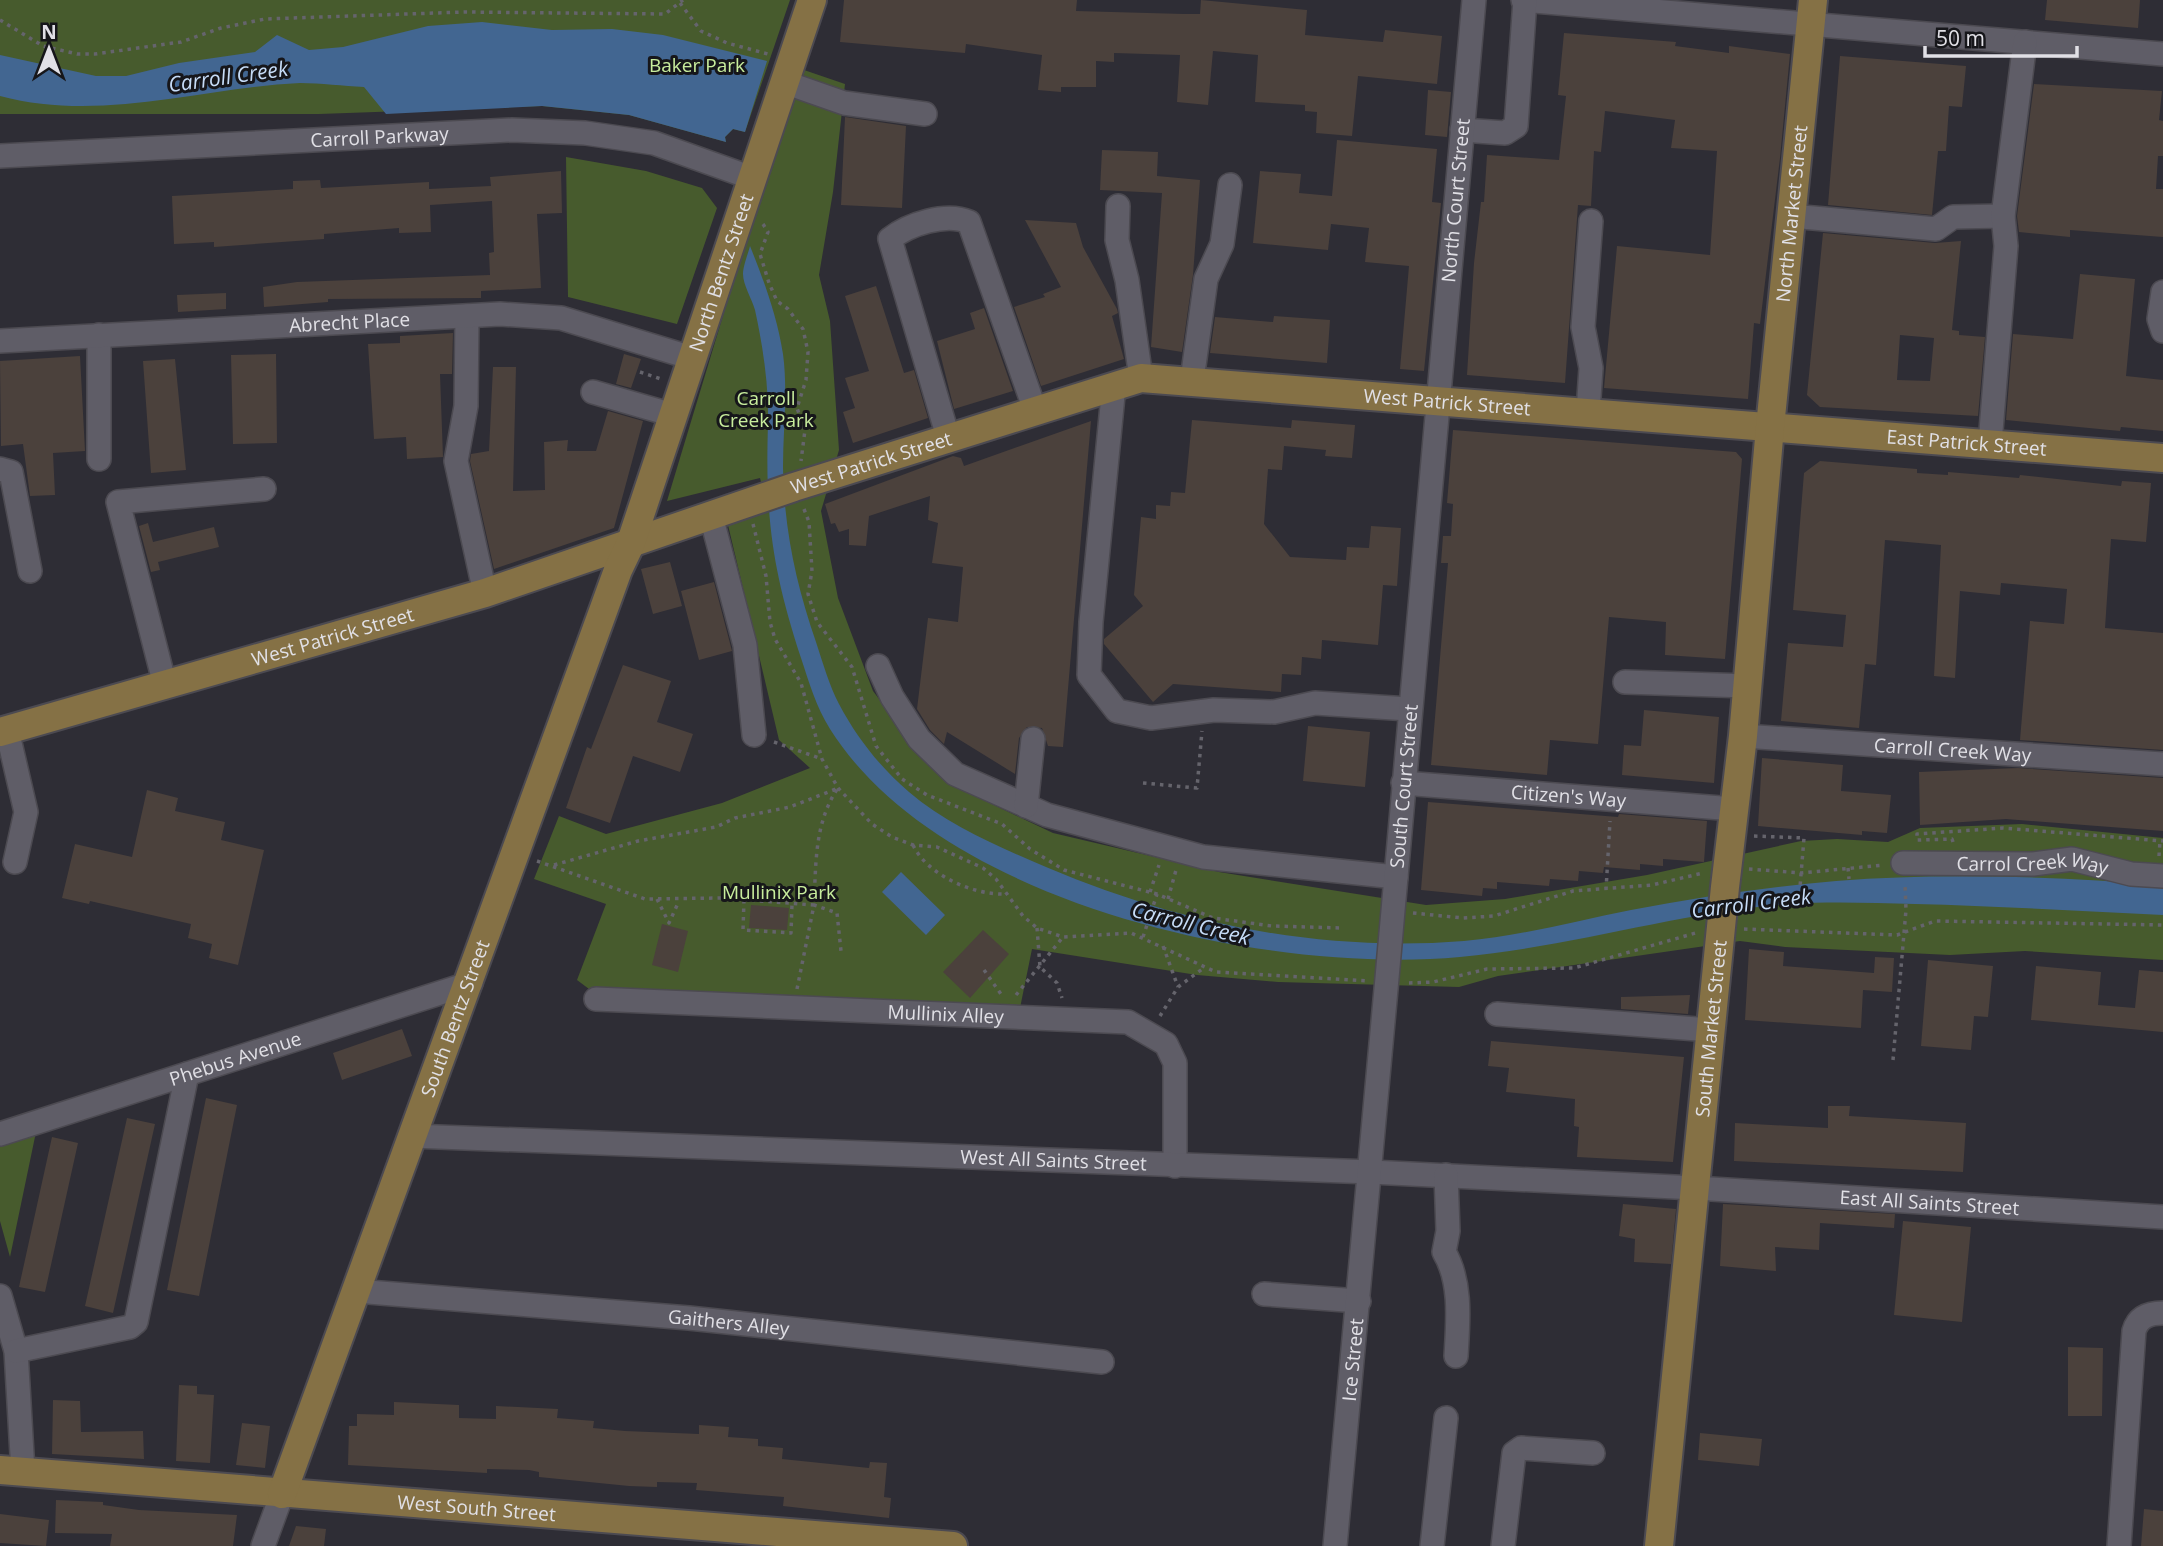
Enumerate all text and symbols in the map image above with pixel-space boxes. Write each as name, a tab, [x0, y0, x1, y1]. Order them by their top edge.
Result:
north arrow	[14, 14, 84, 84]
scale bar	[1925, 14, 2077, 58]
text: N	[41, 19, 57, 45]
text: 50 m	[1936, 24, 1985, 52]
park label: Baker Park	[649, 52, 745, 78]
water label: Carroll Creek	[166, 54, 290, 98]
street label: North Court Street	[1435, 117, 1476, 283]
street label: Carroll Parkway	[310, 120, 450, 153]
street label: North Market Street	[1770, 124, 1813, 303]
street label: North Bentz Street	[682, 190, 759, 355]
street label: Abrecht Place	[288, 306, 411, 338]
street label: West Patrick Street	[1363, 382, 1532, 421]
park label: Carroll Creek Park	[718, 385, 814, 433]
street label: East Patrick Street	[1886, 423, 2048, 462]
street label: West Patrick Street	[787, 425, 955, 500]
street label: West Patrick Street	[249, 601, 417, 672]
street label: South Court Street	[1384, 703, 1424, 869]
street label: Carroll Creek Way	[1873, 732, 2033, 768]
street label: Citizen's Way	[1510, 779, 1627, 814]
street label: Carrol Creek Way	[1956, 846, 2112, 881]
park label: Mullinix Park	[722, 879, 836, 905]
water label: Carroll Creek	[1689, 882, 1813, 924]
water label: Carroll Creek	[1129, 895, 1254, 951]
street label: South Bentz Street	[414, 936, 495, 1101]
street label: South Market Street	[1689, 939, 1733, 1118]
street label: Mullinix Alley	[887, 999, 1005, 1030]
street label: Phebus Avenue	[166, 1025, 305, 1092]
street label: West All Saints Street	[960, 1144, 1148, 1177]
street label: East All Saints Street	[1839, 1184, 2020, 1221]
street label: Gaithers Alley	[667, 1303, 791, 1342]
street label: Ice Street	[1336, 1317, 1369, 1402]
street label: West South Street	[396, 1489, 557, 1527]

